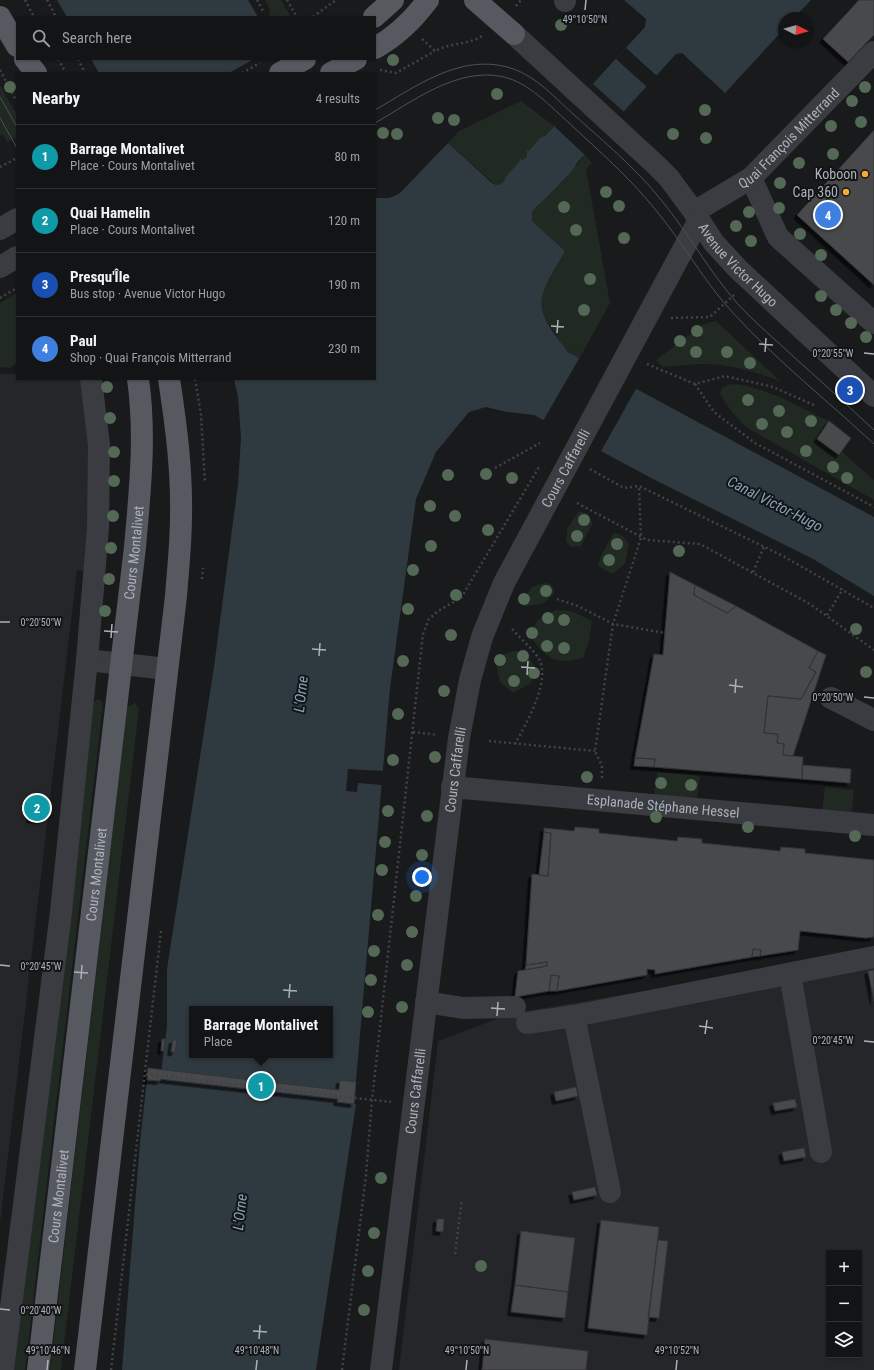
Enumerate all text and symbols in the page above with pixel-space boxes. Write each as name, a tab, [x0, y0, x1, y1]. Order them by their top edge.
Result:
north arrow	[778, 12, 814, 48]
text: 49°10'50"N	[563, 14, 607, 25]
search box	[16, 16, 376, 60]
icon: search	[30, 27, 52, 49]
text: Search here	[62, 29, 132, 47]
street label: Quai François Mitterrand	[735, 85, 842, 192]
text: Nearby	[32, 88, 80, 108]
text: 4 results	[316, 91, 360, 106]
text: Barrage Montalivet	[70, 140, 184, 158]
text: 1	[42, 149, 48, 164]
text: 80 m	[334, 149, 360, 164]
text: Place · Cours Montalivet	[70, 158, 195, 173]
place label: Koboon	[815, 166, 857, 182]
marker: Koboon	[860, 169, 870, 179]
place label: Cap 360	[793, 184, 838, 200]
marker: Cap 360	[841, 187, 851, 197]
pin: 4	[815, 200, 841, 230]
text: Quai Hamelin	[70, 204, 150, 222]
text: 2	[42, 213, 48, 228]
text: 120 m	[328, 213, 360, 228]
street label: Avenue Victor Hugo	[695, 220, 781, 310]
text: Place · Cours Montalivet	[70, 222, 195, 237]
text: Presqu'Île	[70, 268, 130, 286]
text: 3	[42, 277, 48, 292]
text: 190 m	[328, 277, 360, 292]
text: Bus stop · Avenue Victor Hugo	[70, 286, 225, 301]
text: Paul	[70, 332, 97, 350]
text: 4	[42, 341, 48, 356]
text: 230 m	[328, 341, 360, 356]
text: 0°20'55"W	[813, 348, 854, 359]
text: Shop · Quai François Mitterrand	[70, 350, 231, 365]
pin: 3	[837, 375, 863, 405]
street label: Cours Caffarelli	[538, 427, 593, 510]
water label: Canal Victor-Hugo	[724, 472, 826, 536]
street label: Cours Montalivet	[121, 505, 147, 600]
text: 0°20'50"W	[21, 617, 62, 628]
water label: L'Orne	[290, 675, 312, 713]
text: 0°20'50"W	[813, 692, 854, 703]
street label: Cours Caffarelli	[442, 725, 469, 813]
street label: Esplanade Stéphane Hessel	[586, 791, 740, 821]
pin: 2	[24, 793, 50, 823]
street label: Cours Montalivet	[83, 827, 110, 922]
your location	[412, 867, 432, 887]
text: 0°20'45"W	[21, 961, 62, 972]
popup	[189, 1006, 333, 1058]
text: Barrage Montalivet	[204, 1016, 318, 1034]
text: Place	[204, 1034, 232, 1049]
text: 0°20'45"W	[813, 1035, 854, 1046]
street label: Cours Caffarelli	[402, 1047, 429, 1135]
pin: 1	[248, 1071, 274, 1101]
street label: Cours Montalivet	[45, 1149, 72, 1244]
water label: L'Orne	[229, 1193, 251, 1231]
map controls	[826, 1250, 862, 1358]
button: +	[826, 1250, 862, 1286]
button: −	[826, 1286, 862, 1322]
text: 0°20'40"W	[21, 1305, 62, 1316]
button: layers	[826, 1322, 862, 1358]
text: 49°10'46"N	[26, 1345, 70, 1356]
text: 49°10'48"N	[235, 1345, 279, 1356]
text: 49°10'50"N	[445, 1345, 489, 1356]
text: 49°10'52"N	[655, 1345, 699, 1356]

